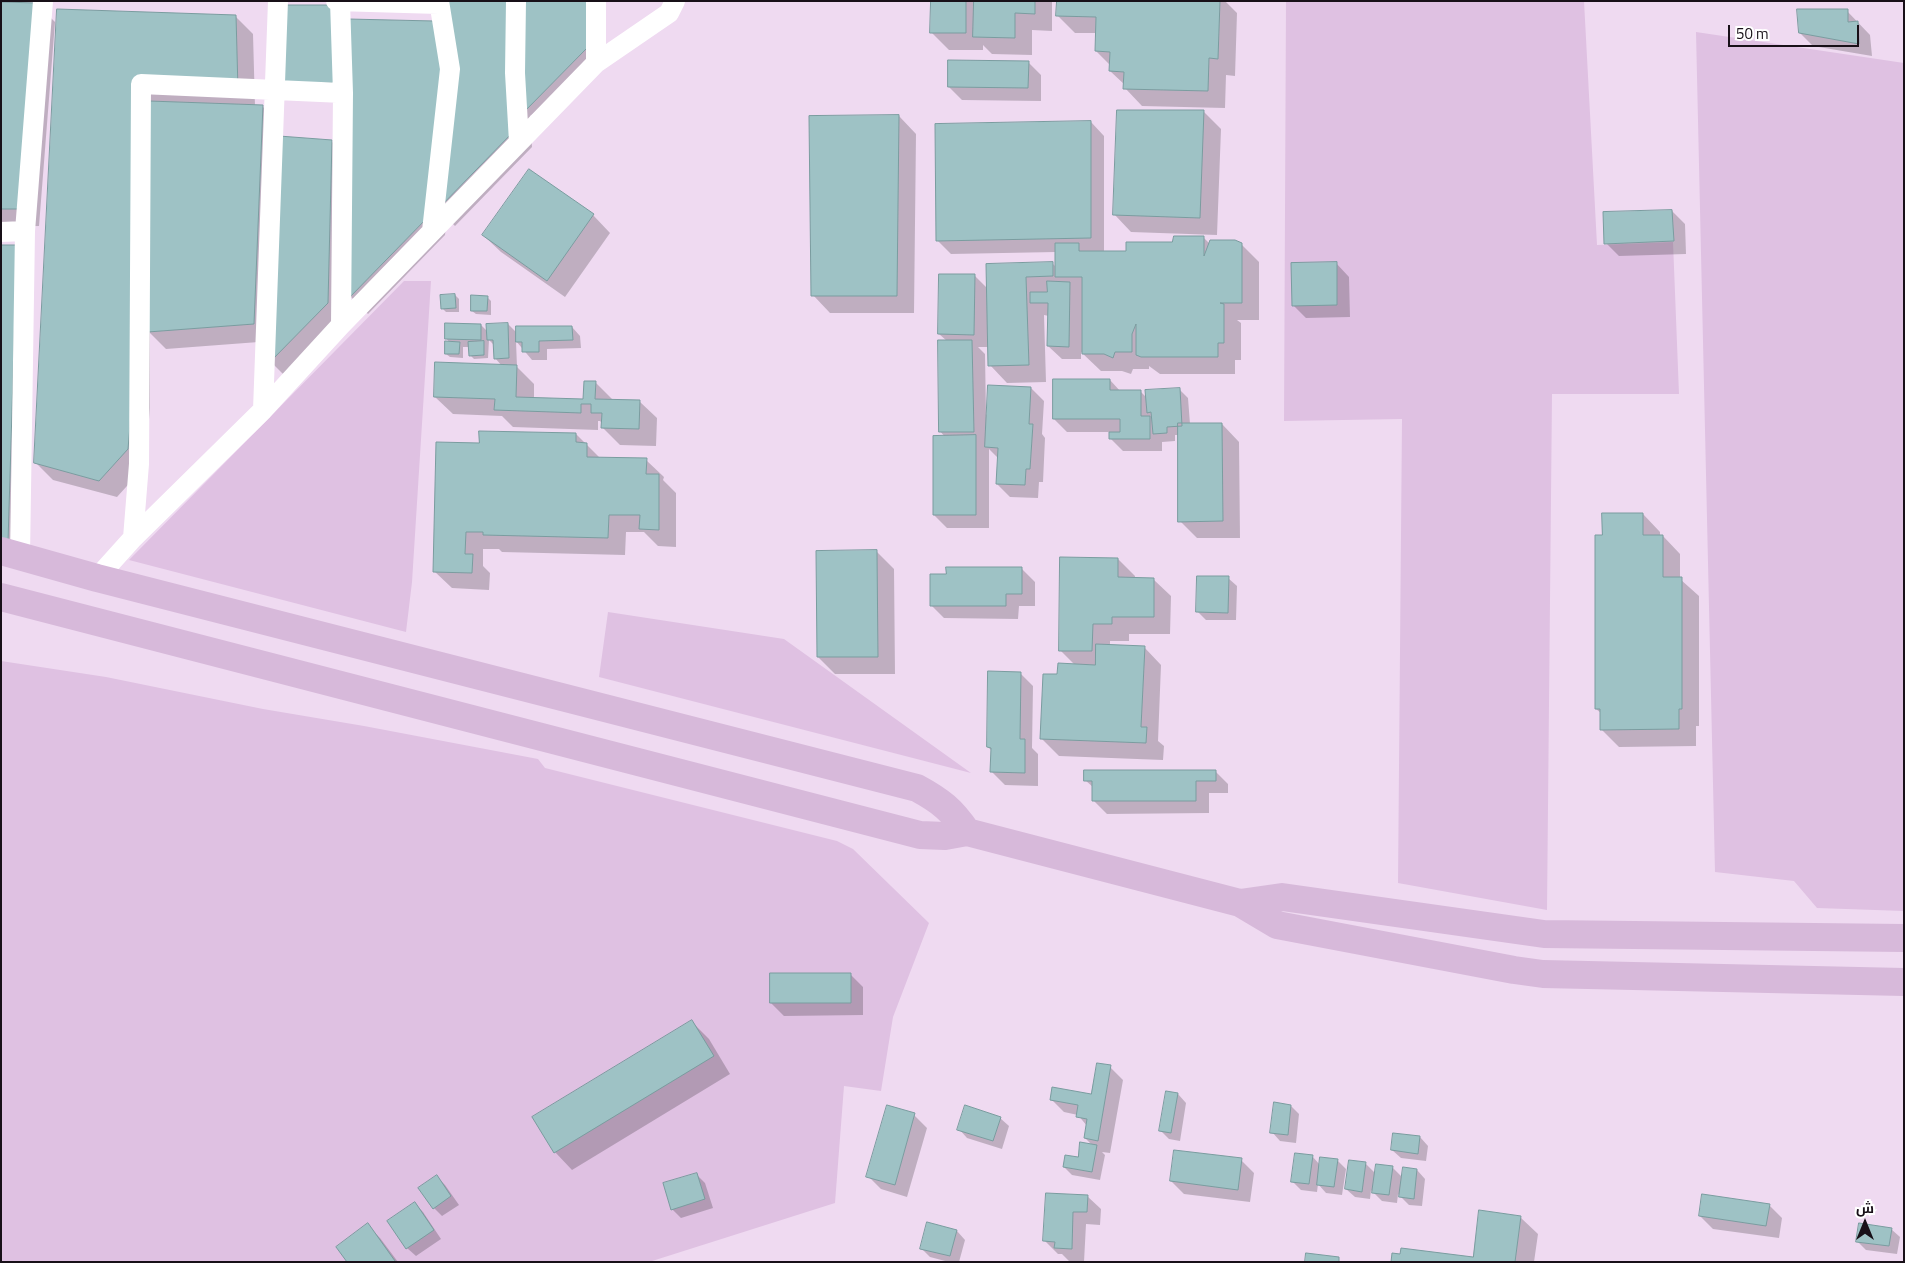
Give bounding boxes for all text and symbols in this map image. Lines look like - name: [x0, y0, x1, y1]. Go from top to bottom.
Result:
- scale bar: [1730, 15, 1861, 47]
- text: 50 m: [1736, 22, 1769, 45]
- text: ش: [1856, 1197, 1874, 1218]
- north arrow: [1840, 1198, 1890, 1248]

